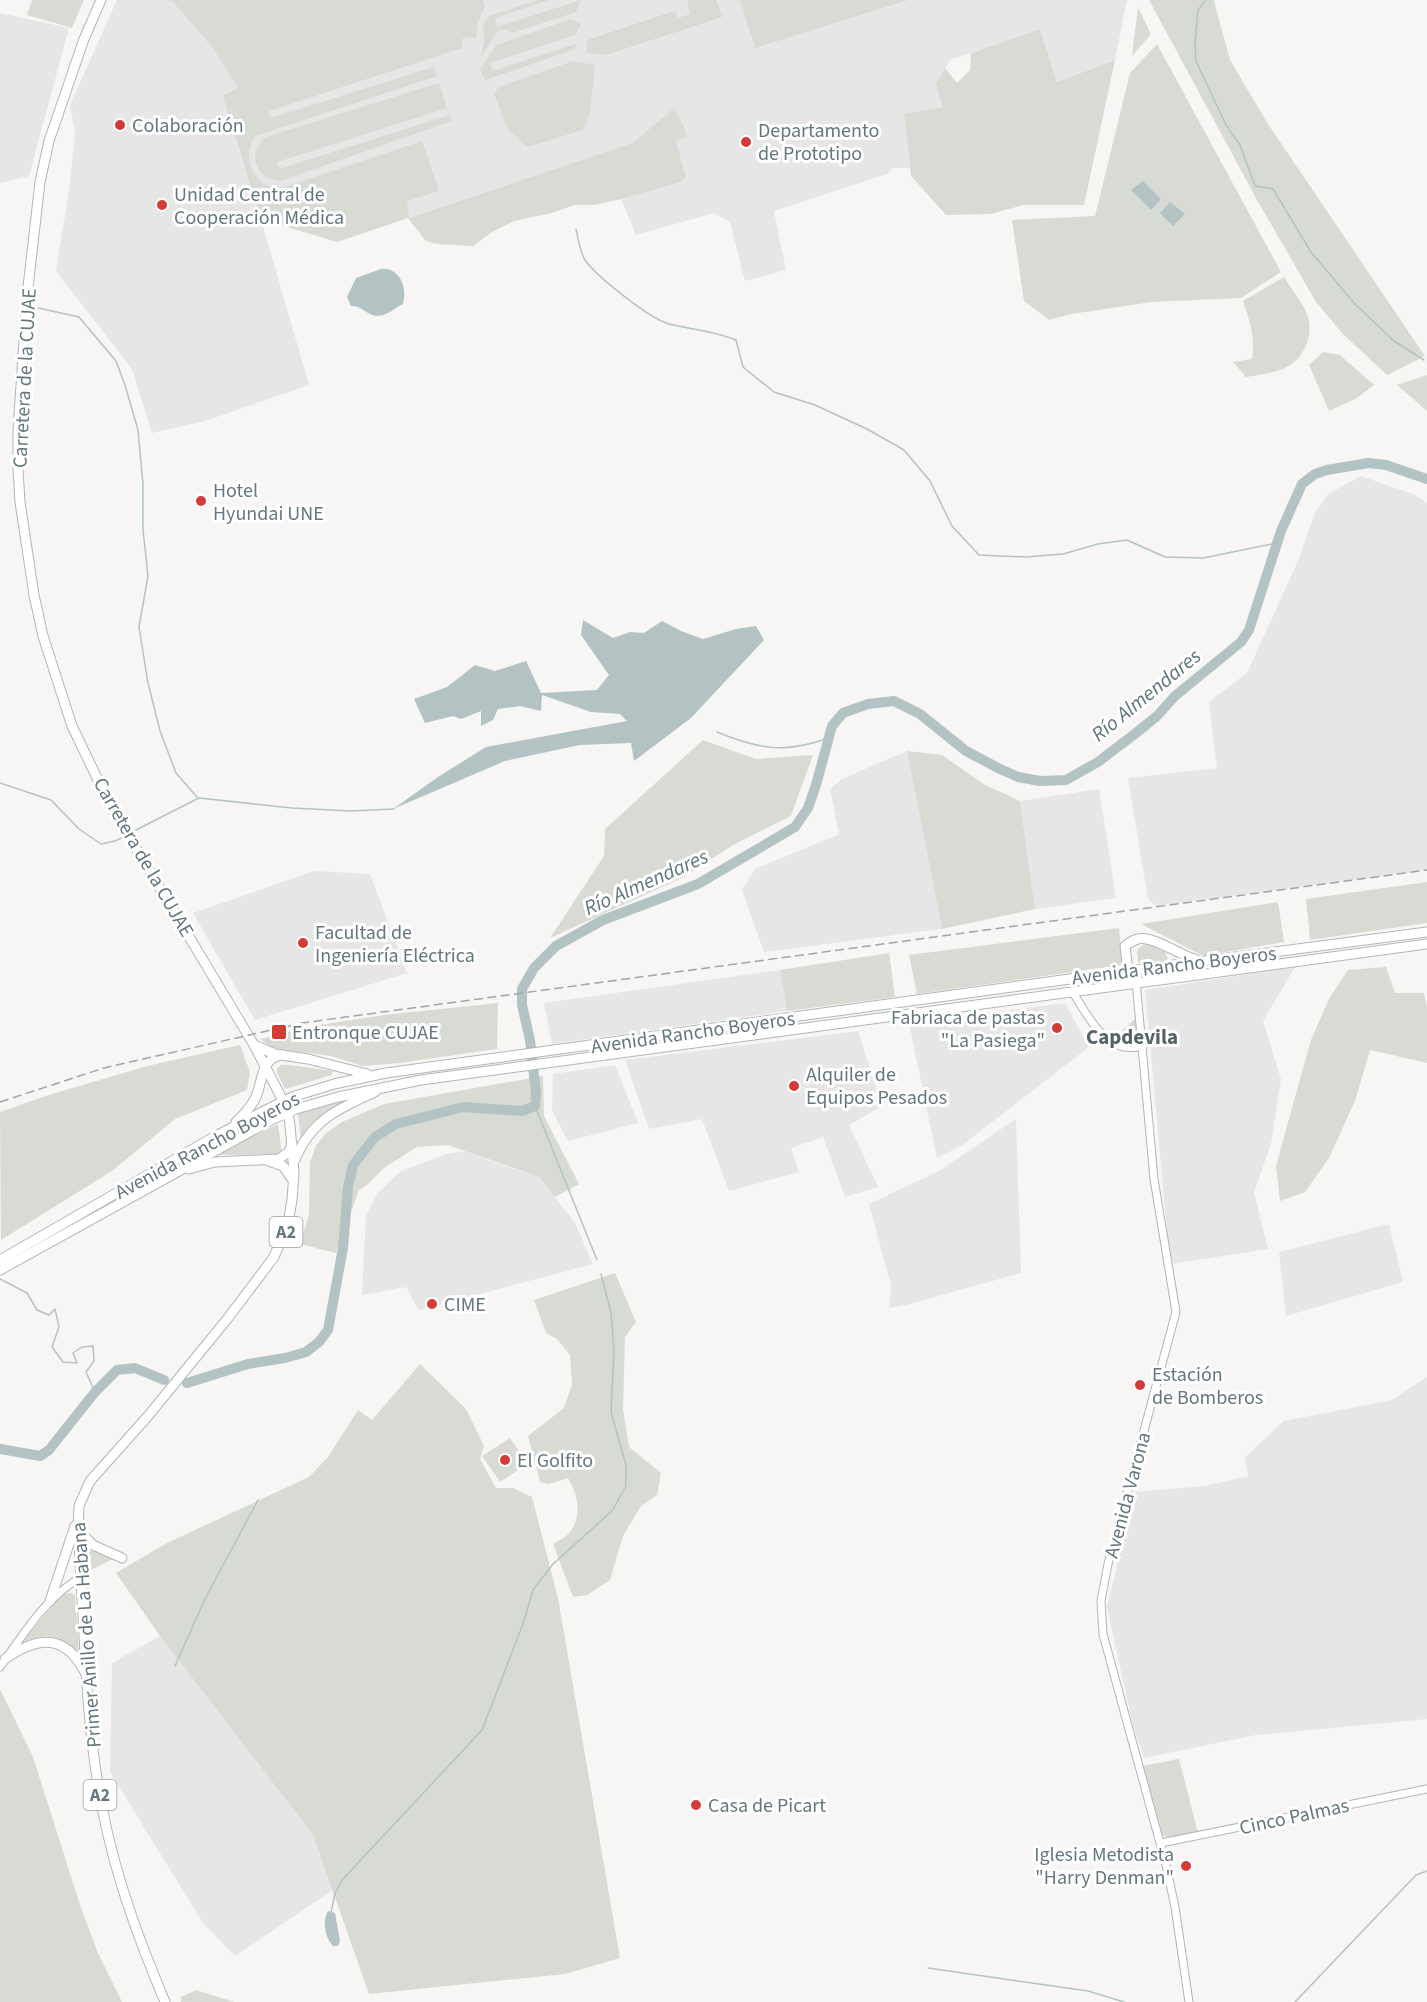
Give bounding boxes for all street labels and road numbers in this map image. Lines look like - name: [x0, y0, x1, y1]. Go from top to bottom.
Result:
- street label: Carretera de la CUJAE: [6, 287, 44, 469]
- street label: Carretera de la CUJAE: [86, 772, 200, 943]
- street label: Avenida Rancho Boyeros: [1070, 940, 1278, 992]
- street label: Avenida Rancho Boyeros: [589, 1005, 797, 1061]
- street label: Avenida Rancho Boyeros: [110, 1085, 305, 1207]
- road number: A2: [270, 1217, 302, 1247]
- street label: Avenida Varona: [1098, 1429, 1158, 1561]
- street label: Primer Anillo de La Habana: [65, 1521, 109, 1749]
- road number: A2: [84, 1780, 116, 1810]
- street label: Cinco Palmas: [1237, 1792, 1352, 1842]

